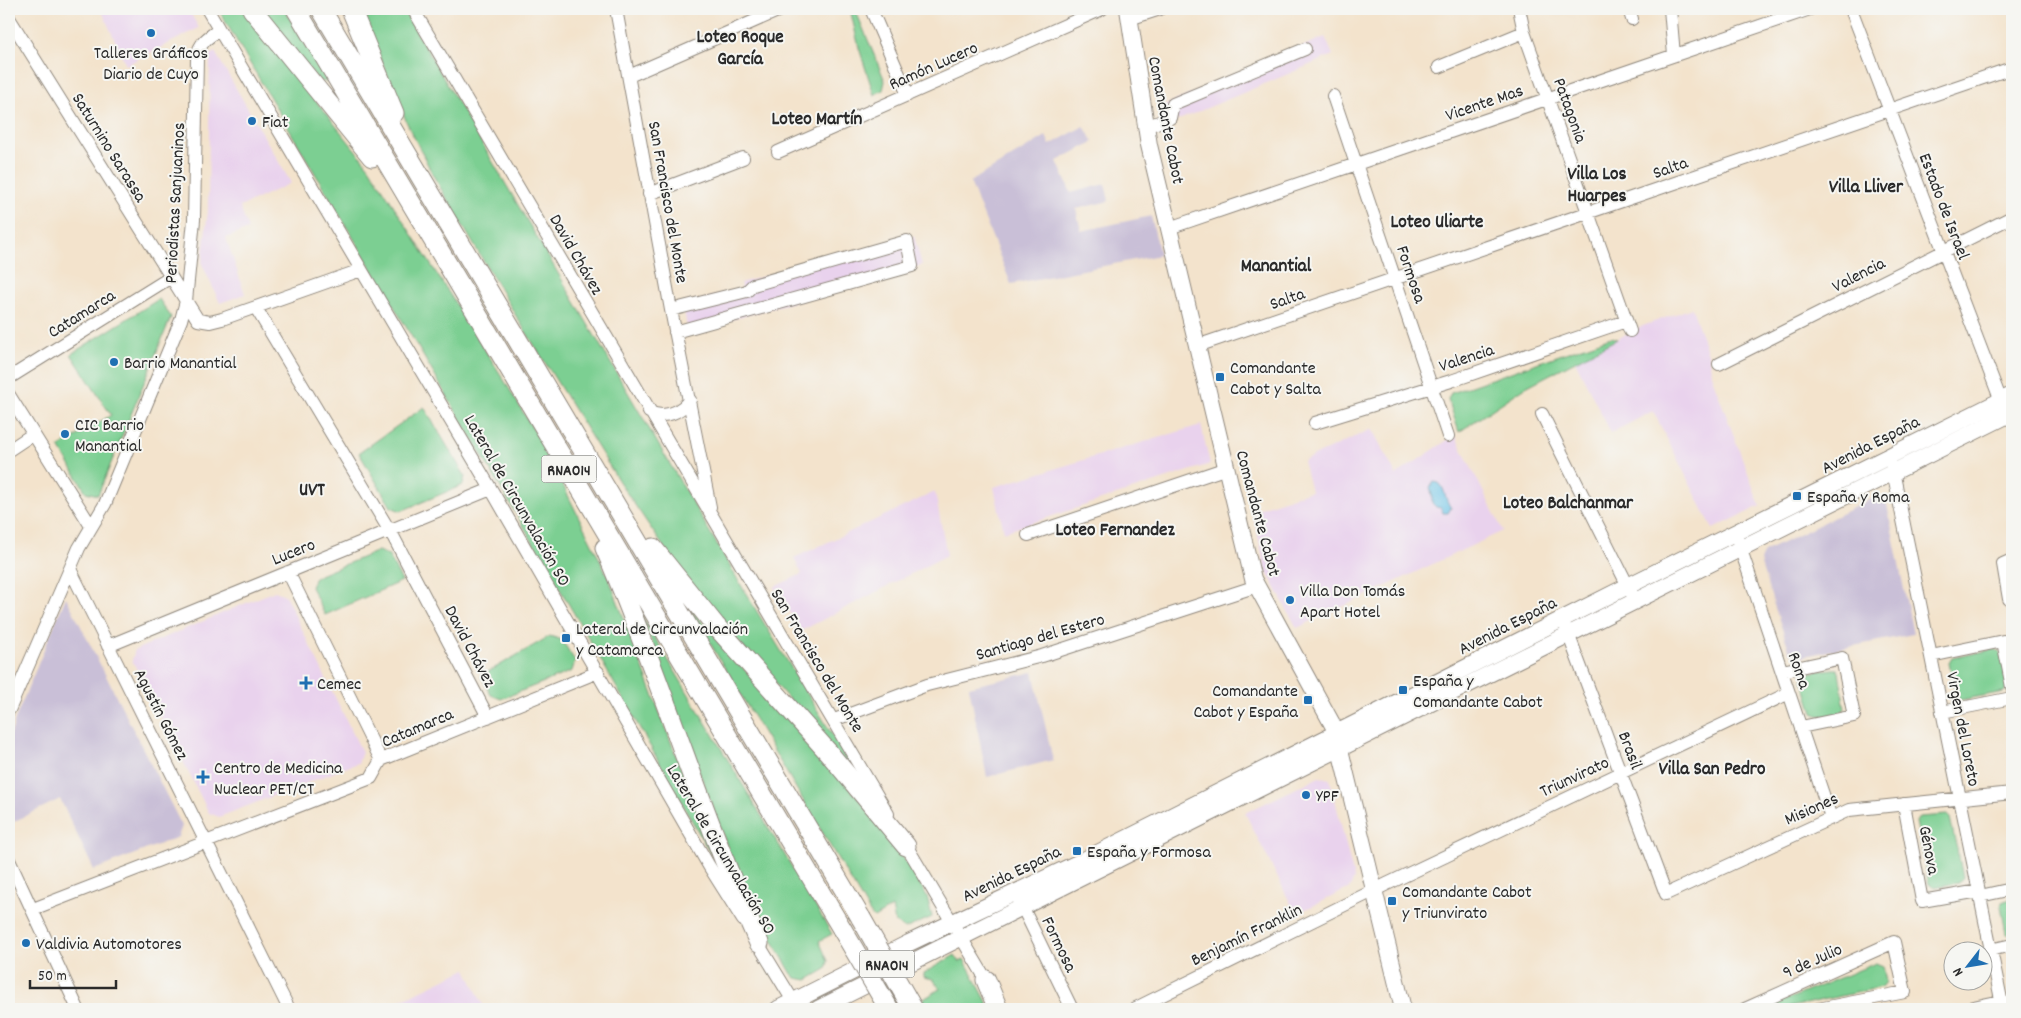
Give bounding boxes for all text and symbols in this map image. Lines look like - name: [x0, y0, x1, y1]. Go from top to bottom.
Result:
- district label: Loteo Roque García: [696, 25, 784, 74]
- marker: Talleres Gráficos Diario de Cuyo: [145, 27, 157, 39]
- street label: Ramón Lucero: [886, 37, 982, 98]
- place label: Talleres Gráficos Diario de Cuyo: [94, 42, 208, 88]
- street label: Comandante Cabot: [1140, 54, 1189, 187]
- street label: Patagonia: [1545, 75, 1592, 147]
- street label: Vicente Mas: [1443, 79, 1527, 129]
- street label: Saturnino Sarassa: [64, 89, 152, 208]
- district label: Loteo Martín: [772, 107, 863, 134]
- place label: Fiat: [262, 111, 289, 136]
- marker: Fiat: [246, 115, 258, 127]
- street label: San Francisco del Monte: [640, 120, 693, 285]
- street label: Periodistas Sanjuaninos: [160, 122, 193, 284]
- street label: Estado de Israel: [1911, 150, 1975, 264]
- street label: Salta: [1650, 152, 1692, 187]
- district label: Villa Los Huarpes: [1567, 162, 1627, 211]
- district label: Villa Lliver: [1829, 175, 1904, 202]
- street label: David Chávez: [542, 210, 608, 300]
- district label: Loteo Uliarte: [1391, 210, 1483, 237]
- street label: Formosa: [1388, 243, 1431, 307]
- street label: Valencia: [1828, 252, 1891, 300]
- district label: Manantial: [1241, 254, 1312, 281]
- street label: Salta: [1267, 283, 1309, 318]
- street label: Catamarca: [44, 284, 121, 346]
- street label: Valencia: [1436, 339, 1498, 380]
- place label: Barrio Manantial: [124, 352, 237, 377]
- marker: Barrio Manantial: [108, 356, 120, 368]
- place label: Comandante Cabot y Salta: [1230, 357, 1322, 403]
- marker: Comandante Cabot y Salta: [1214, 371, 1226, 383]
- street label: Lateral de Circunvalación SO: [456, 411, 575, 592]
- street label: Avenida España: [1818, 411, 1925, 482]
- place label: CIC Barrio Manantial: [75, 414, 144, 460]
- marker: CIC Barrio Manantial: [59, 428, 71, 440]
- street label: Comandante Cabot: [1228, 448, 1286, 580]
- road number: RNA014: [542, 456, 596, 482]
- district label: UVT: [299, 478, 325, 505]
- place label: España y Roma: [1807, 486, 1910, 511]
- marker: España y Roma: [1791, 490, 1803, 502]
- district label: Loteo Balchanmar: [1503, 491, 1634, 518]
- district label: Loteo Fernandez: [1055, 518, 1175, 545]
- street label: Lucero: [268, 533, 319, 573]
- place label: Villa Don Tomás Apart Hotel: [1300, 580, 1405, 626]
- street label: San Francisco del Monte: [763, 585, 869, 738]
- street label: Avenida España: [1455, 592, 1562, 663]
- marker: Villa Don Tomás Apart Hotel: [1284, 594, 1296, 606]
- street label: David Chávez: [437, 602, 501, 693]
- street label: Santiago del Estero: [973, 608, 1108, 669]
- place label: Lateral de Circunvalación y Catamarca: [576, 618, 748, 664]
- marker: Lateral de Circunvalación y Catamarca: [560, 632, 572, 644]
- street label: Roma: [1780, 649, 1816, 693]
- street label: Agustín Gómez: [126, 665, 194, 765]
- place label: España y Comandante Cabot: [1413, 670, 1543, 716]
- street label: Virgen del Loreto: [1938, 670, 1985, 789]
- place label: Cemec: [317, 673, 361, 698]
- marker: Cemec: [299, 676, 313, 690]
- place label: Comandante Cabot y España: [1193, 680, 1299, 726]
- marker: España y Comandante Cabot: [1397, 684, 1409, 696]
- marker: Comandante Cabot y España: [1302, 694, 1314, 706]
- street label: Catamarca: [378, 703, 458, 756]
- street label: Brasil: [1610, 728, 1648, 774]
- street label: Triunvirato: [1536, 751, 1614, 805]
- place label: Centro de Medicina Nuclear PET/CT: [214, 757, 343, 803]
- district label: Villa San Pedro: [1659, 757, 1766, 784]
- street label: Lateral de Circunvalación SO: [659, 760, 781, 940]
- marker: Centro de Medicina Nuclear PET/CT: [196, 770, 210, 784]
- place label: YPF: [1316, 785, 1339, 810]
- street label: Misiones: [1781, 787, 1843, 833]
- marker: YPF: [1300, 789, 1312, 801]
- street label: Génova: [1911, 824, 1945, 878]
- street label: Avenida España: [958, 840, 1066, 910]
- place label: España y Formosa: [1087, 841, 1211, 866]
- marker: España y Formosa: [1071, 845, 1083, 857]
- place label: Comandante Cabot y Triunvirato: [1402, 881, 1532, 927]
- marker: Comandante Cabot y Triunvirato: [1386, 895, 1398, 907]
- street label: Benjamín Franklin: [1187, 899, 1307, 974]
- street label: Formosa: [1034, 913, 1082, 978]
- place label: Valdivia Automotores: [36, 933, 182, 958]
- marker: Valdivia Automotores: [20, 937, 32, 949]
- street label: 9 de Julio: [1779, 938, 1847, 986]
- north arrow: [1944, 940, 1994, 990]
- road number: RNA014: [860, 951, 914, 978]
- scale bar: [30, 958, 116, 990]
- text: N: [1948, 963, 1969, 980]
- text: 50 m: [38, 966, 67, 988]

